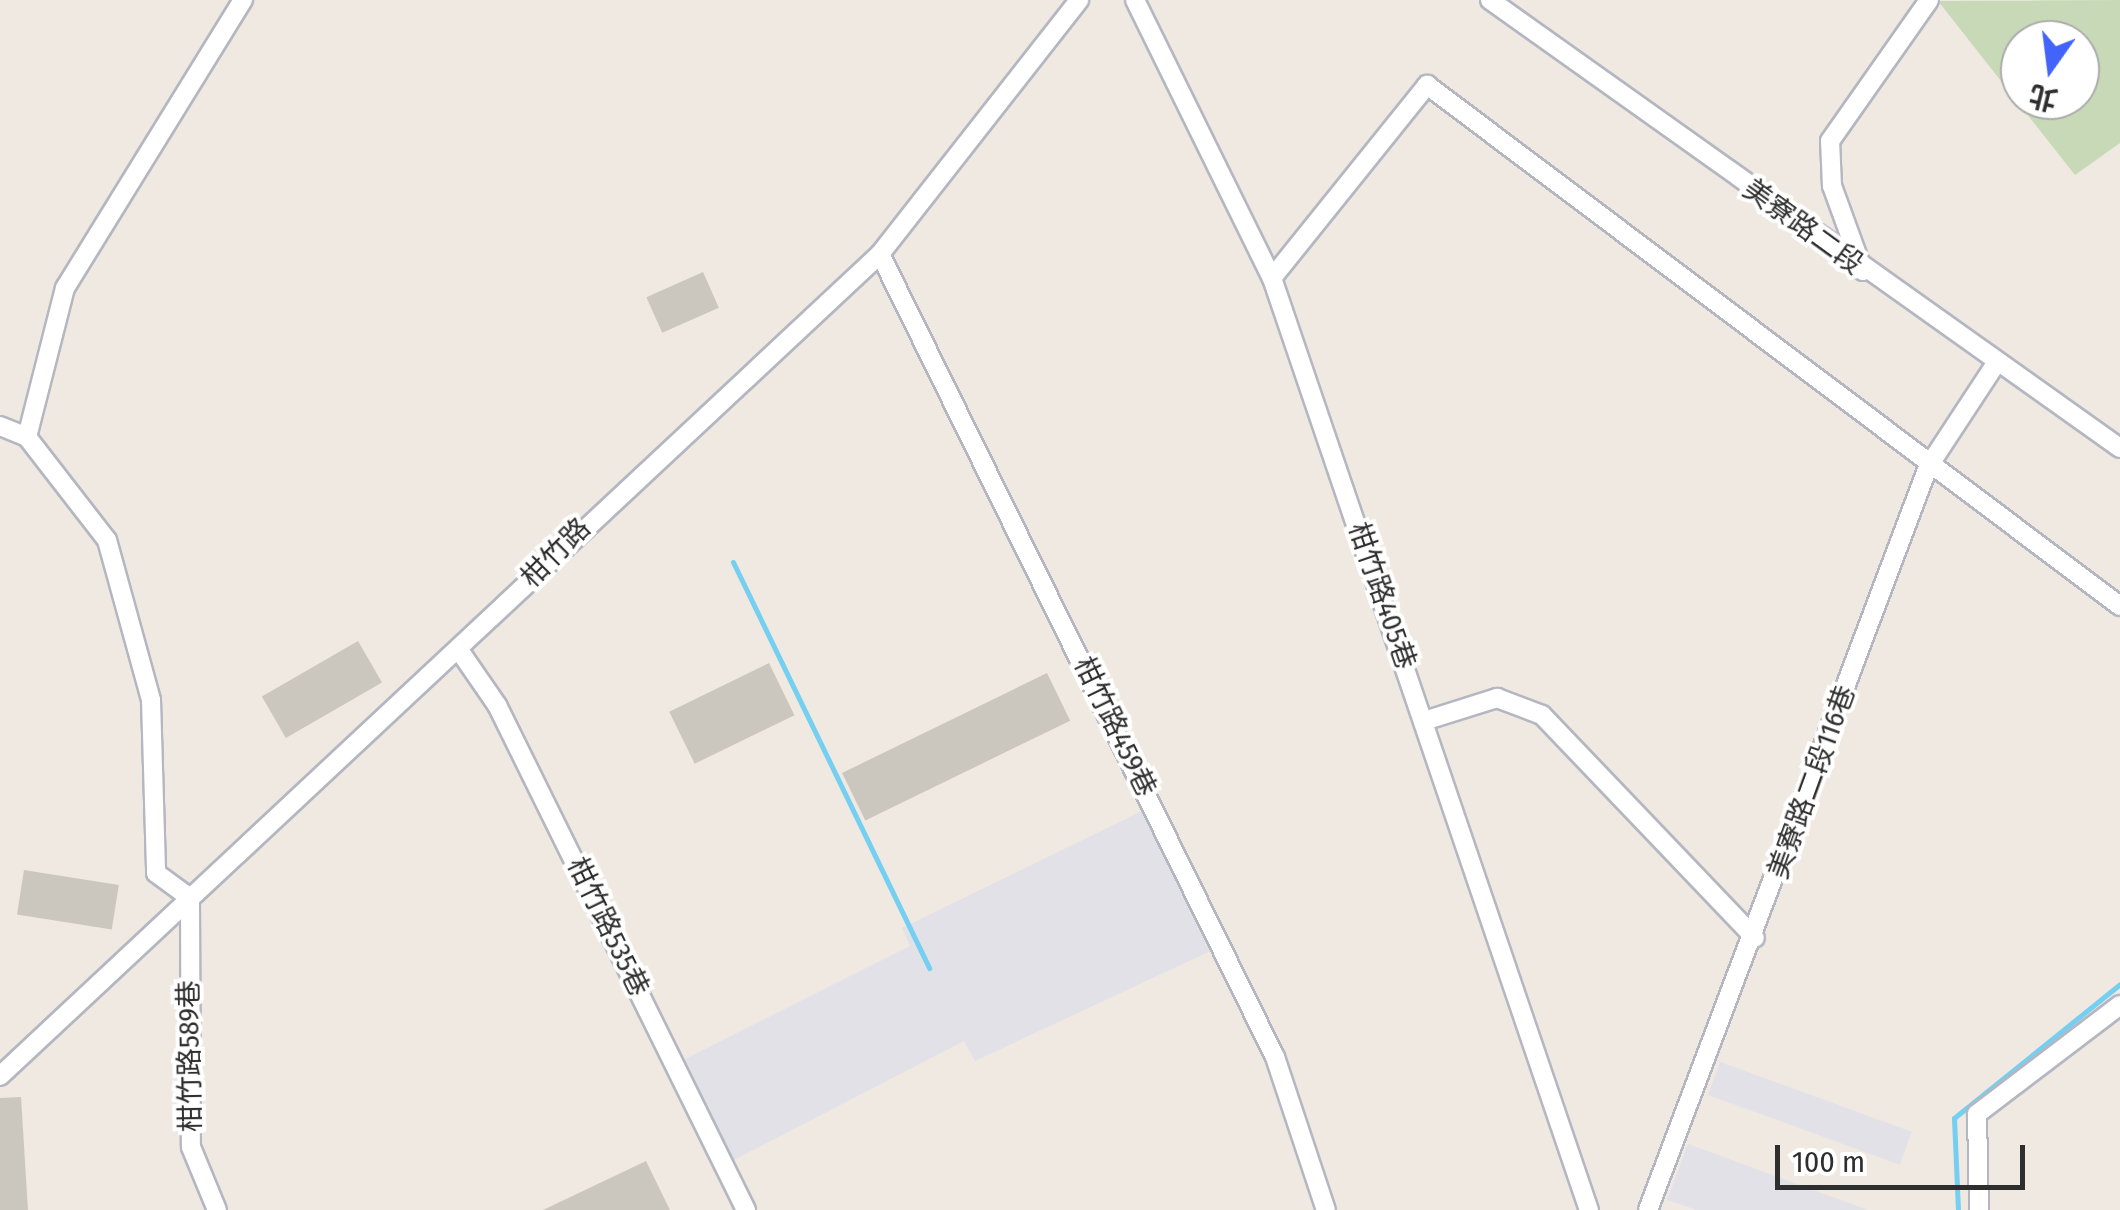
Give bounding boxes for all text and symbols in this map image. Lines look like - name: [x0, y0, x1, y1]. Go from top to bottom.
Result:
- north arrow: [2000, 20, 2100, 120]
- text: 北: [2026, 78, 2061, 117]
- street label: 美寮路二段: [1736, 172, 1870, 282]
- street label: 柑竹路: [514, 511, 598, 595]
- street label: 柑竹路405巷: [1341, 518, 1423, 674]
- street label: 柑竹路459巷: [1067, 652, 1163, 802]
- street label: 美寮路二段116巷: [1761, 681, 1863, 883]
- street label: 柑竹路535巷: [560, 852, 656, 1002]
- street label: 柑竹路589巷: [172, 980, 208, 1132]
- scale bar: [1780, 1125, 2030, 1187]
- text: 100 m: [1792, 1144, 1865, 1180]

